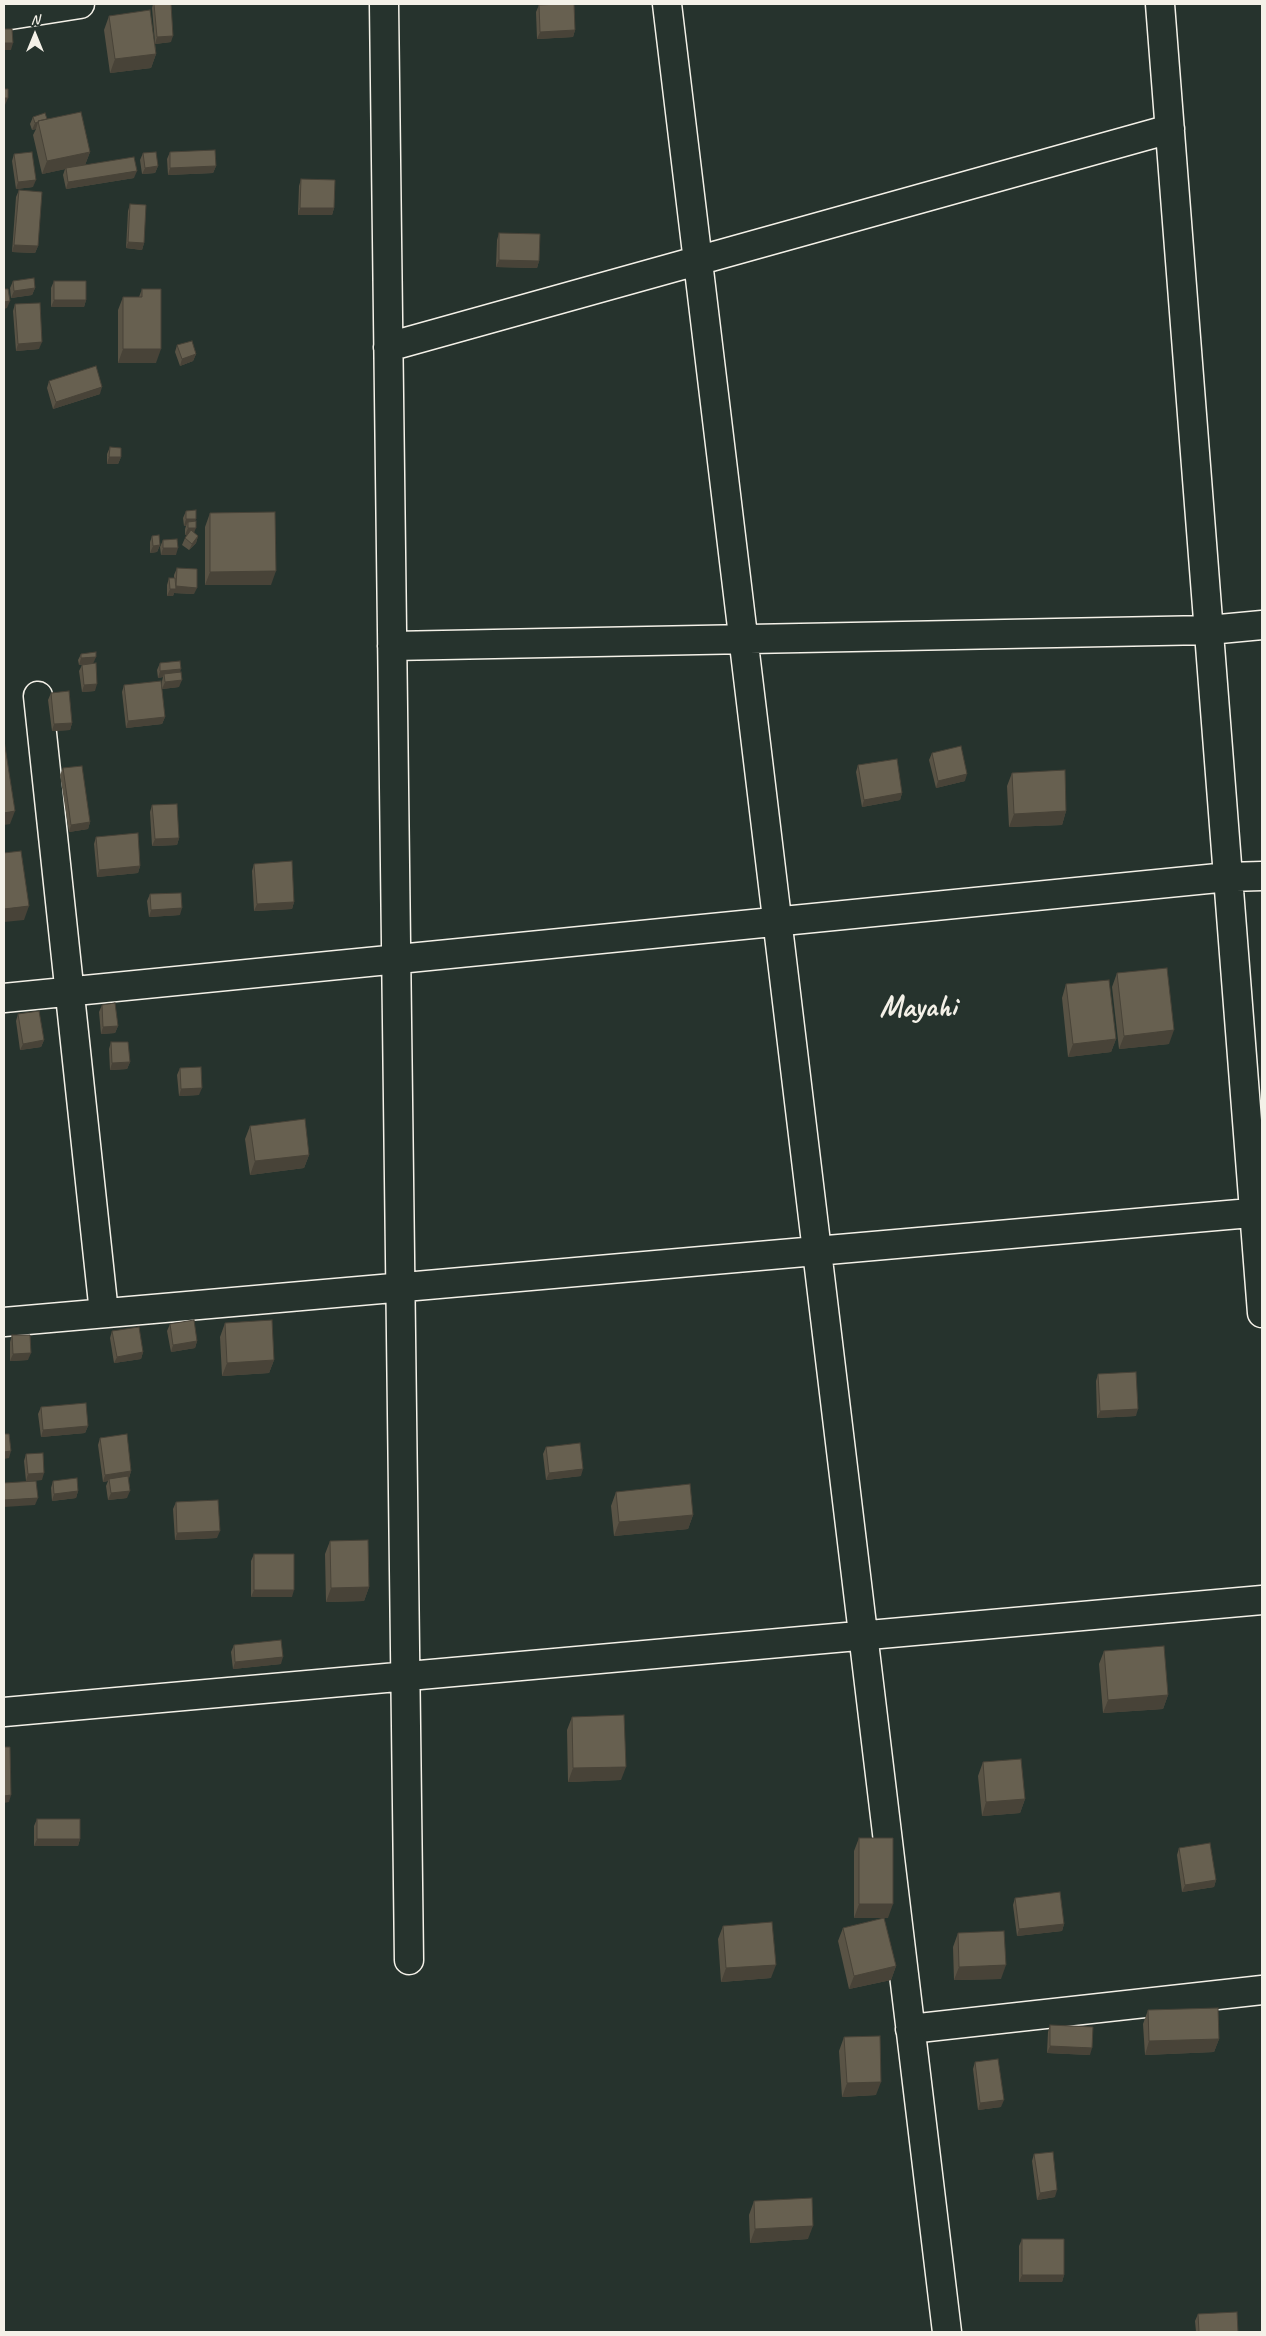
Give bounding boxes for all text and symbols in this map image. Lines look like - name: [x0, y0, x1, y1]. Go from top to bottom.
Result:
- north arrow: [10, 10, 60, 60]
- text: N: [31, 11, 39, 28]
- district label: Mayahi: [880, 990, 956, 1026]

